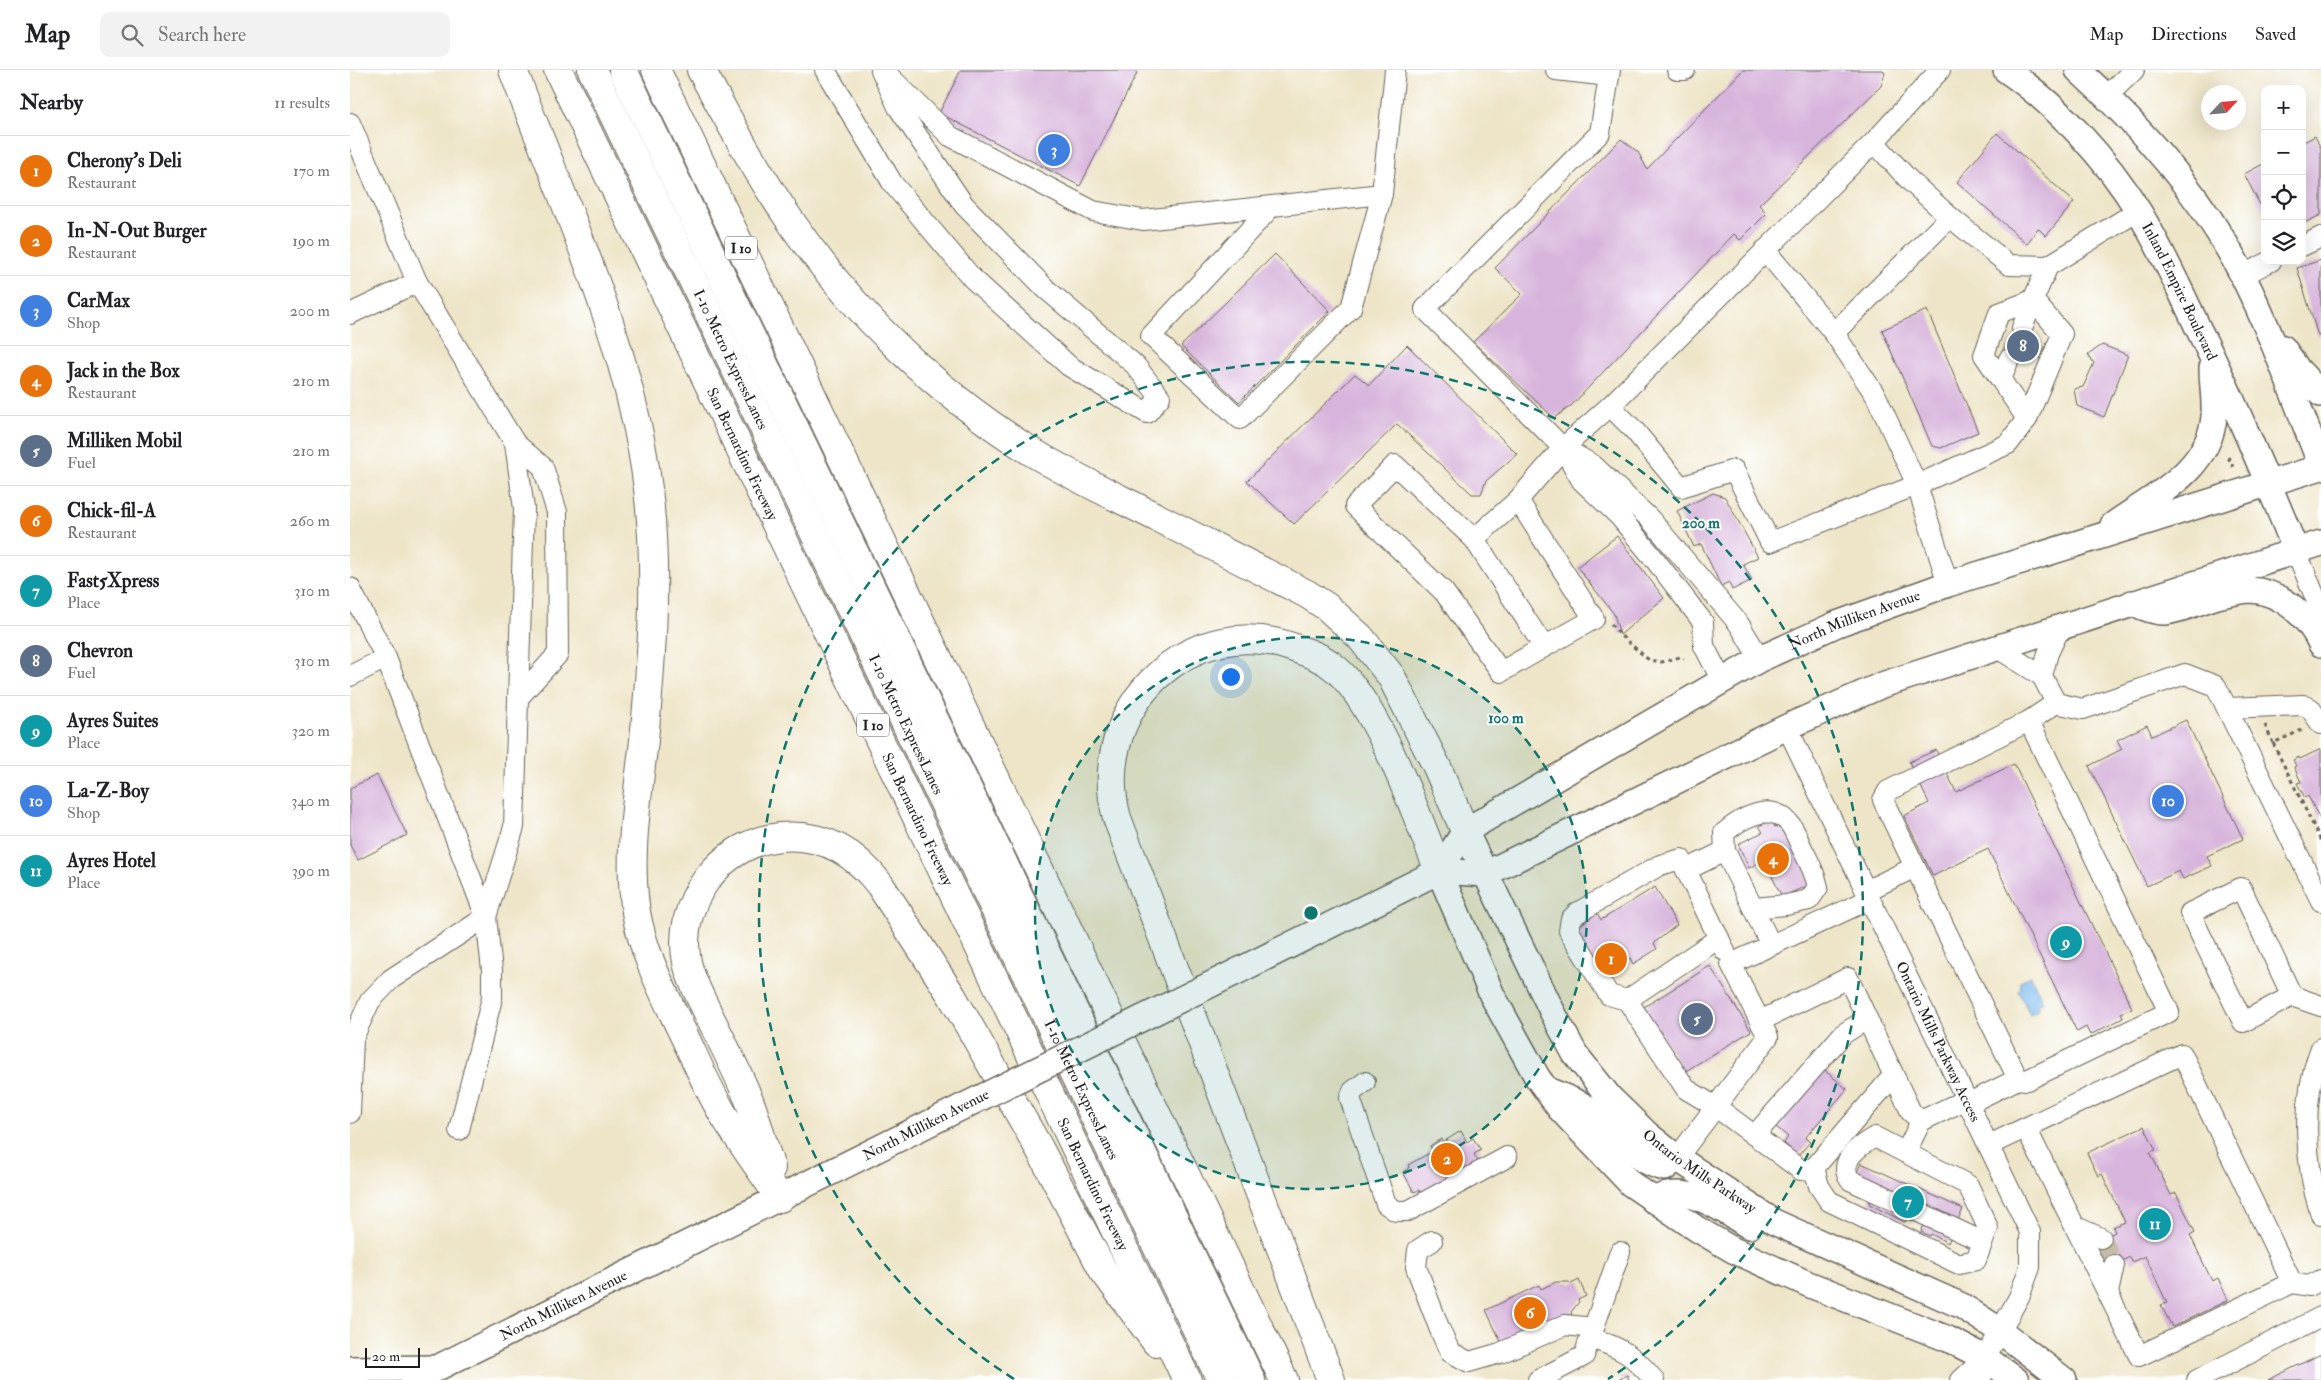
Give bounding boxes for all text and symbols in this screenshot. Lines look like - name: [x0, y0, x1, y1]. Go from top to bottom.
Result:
- search box: [100, 12, 450, 57]
- text: Map: [25, 19, 70, 50]
- icon: search: [118, 21, 146, 49]
- text: Search here: [158, 23, 246, 47]
- text: Map: [2090, 23, 2123, 46]
- text: Directions: [2151, 23, 2227, 46]
- text: Saved: [2255, 23, 2296, 46]
- north arrow: [2201, 85, 2246, 130]
- map controls: [2261, 85, 2306, 265]
- button: +: [2261, 85, 2306, 130]
- text: Nearby: [20, 89, 83, 116]
- text: 11 results: [274, 93, 330, 113]
- button: −: [2261, 130, 2306, 175]
- pin: 3: [1038, 131, 1070, 169]
- text: Cherony's Deli: [67, 149, 182, 173]
- text: 1: [33, 161, 39, 181]
- text: 170 m: [293, 161, 330, 181]
- text: Restaurant: [67, 173, 136, 193]
- button: locate: [2261, 175, 2306, 220]
- text: In-N-Out Burger: [67, 219, 207, 243]
- street label: Inland Empire Boulevard: [2138, 219, 2222, 364]
- button: layers: [2261, 220, 2306, 265]
- text: 2: [32, 231, 40, 251]
- text: 190 m: [292, 231, 330, 251]
- road number: I 10: [725, 237, 757, 260]
- text: Restaurant: [67, 243, 136, 263]
- street label: I-10 Metro ExpressLanes: [689, 286, 773, 433]
- text: CarMax: [67, 289, 130, 313]
- text: 3: [33, 301, 39, 321]
- text: 200 m: [290, 301, 330, 321]
- text: Shop: [67, 313, 100, 333]
- pin: 8: [2007, 327, 2039, 365]
- text: Jack in the Box: [67, 359, 180, 383]
- text: 4: [32, 371, 40, 391]
- text: 210 m: [292, 371, 330, 391]
- text: Restaurant: [67, 383, 136, 403]
- street label: San Bernardino Freeway: [702, 385, 783, 524]
- text: Milliken Mobil: [67, 429, 182, 453]
- text: 5: [32, 441, 40, 461]
- text: 210 m: [292, 441, 330, 461]
- text: Fuel: [67, 453, 96, 473]
- text: Chick-fil-A: [67, 499, 156, 523]
- text: 6: [32, 511, 40, 531]
- text: 260 m: [290, 511, 330, 531]
- text: 200 m: [1682, 514, 1720, 533]
- text: Restaurant: [67, 523, 136, 543]
- text: Fast5Xpress: [67, 569, 159, 593]
- text: 7: [32, 581, 40, 601]
- text: 310 m: [294, 581, 330, 601]
- street label: North Milliken Avenue: [1786, 585, 1923, 654]
- text: Place: [67, 593, 100, 613]
- text: Chevron: [67, 639, 133, 663]
- text: 8: [32, 651, 40, 671]
- text: 310 m: [294, 651, 330, 671]
- street label: I-10 Metro ExpressLanes: [865, 651, 948, 798]
- text: Fuel: [67, 663, 96, 683]
- your location: [1218, 664, 1244, 690]
- text: Ayres Suites: [67, 709, 158, 733]
- text: 100 m: [1488, 709, 1524, 728]
- road number: I 10: [857, 714, 889, 736]
- text: 9: [32, 721, 40, 741]
- text: 320 m: [292, 721, 330, 741]
- text: Place: [67, 733, 100, 753]
- street label: San Bernardino Freeway: [878, 750, 958, 889]
- text: La-Z-Boy: [67, 779, 149, 803]
- pin: 10: [2152, 782, 2184, 820]
- text: 10: [29, 791, 43, 811]
- text: 340 m: [291, 791, 330, 811]
- text: Shop: [67, 803, 100, 823]
- pin: 4: [1757, 840, 1789, 878]
- text: Ayres Hotel: [67, 849, 156, 873]
- text: 11: [30, 861, 42, 881]
- text: 390 m: [292, 861, 330, 881]
- text: Place: [67, 873, 100, 893]
- centre of rings: [1302, 904, 1320, 922]
- pin: 9: [2050, 923, 2082, 961]
- pin: 1: [1595, 940, 1627, 978]
- street label: Ontario Mills Parkway Access: [1892, 958, 1985, 1125]
- pin: 5: [1681, 1000, 1713, 1038]
- street label: I-10 Metro ExpressLanes: [1040, 1016, 1123, 1163]
- street label: North Milliken Avenue: [860, 1085, 992, 1165]
- street label: San Bernardino Freeway: [1053, 1115, 1133, 1254]
- street label: Ontario Mills Parkway: [1639, 1125, 1760, 1218]
- pin: 2: [1431, 1140, 1463, 1178]
- pin: 7: [1892, 1183, 1924, 1221]
- pin: 11: [2139, 1205, 2171, 1243]
- street label: North Milliken Avenue: [497, 1266, 630, 1345]
- pin: 6: [1514, 1294, 1546, 1332]
- scale bar: [365, 1345, 420, 1368]
- text: 20 m: [372, 1348, 400, 1365]

